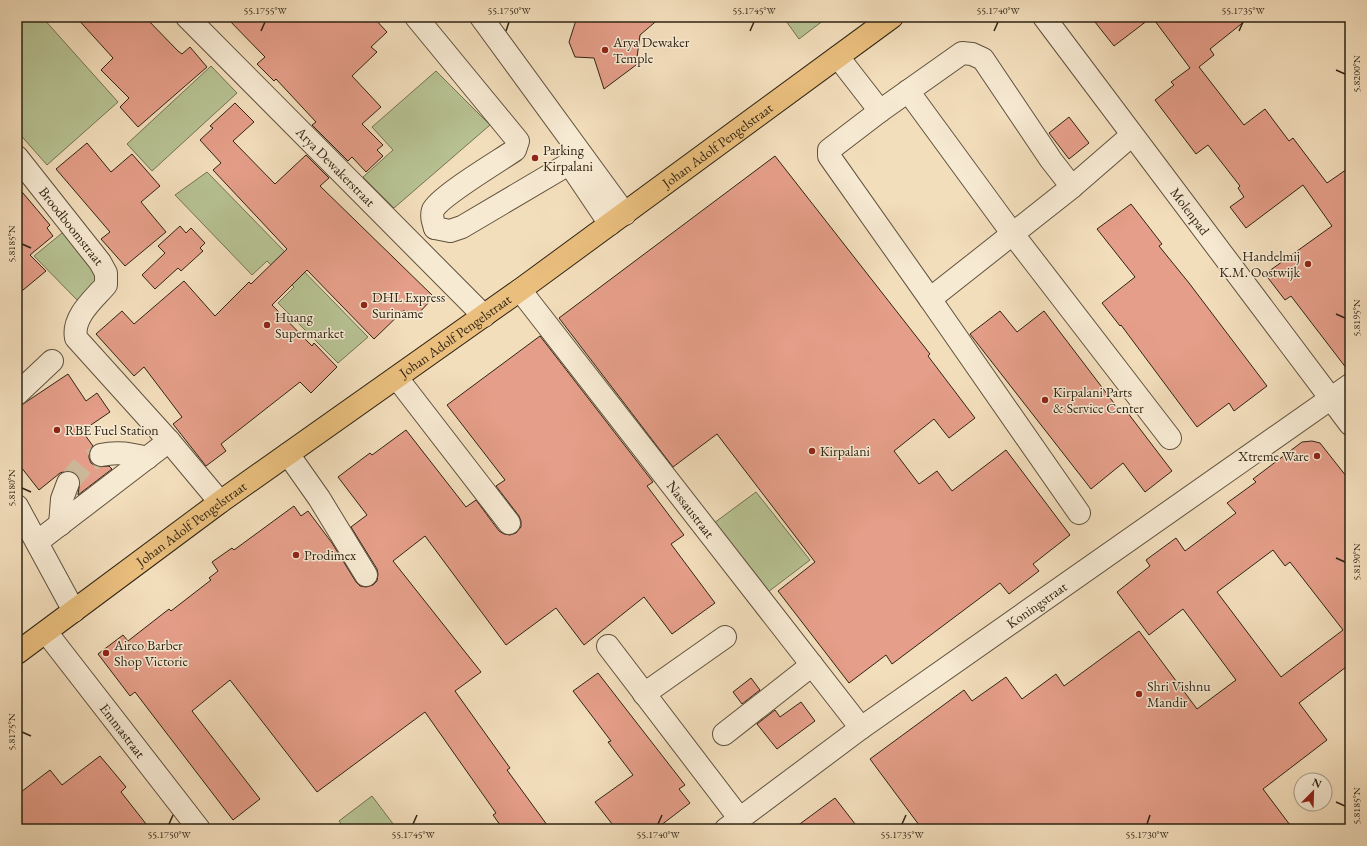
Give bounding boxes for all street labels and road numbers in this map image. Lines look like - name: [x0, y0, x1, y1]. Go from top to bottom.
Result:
- street label: Johan Adolf Pengelstraat: [658, 98, 777, 192]
- street label: Arya Dewakerstraat: [291, 122, 380, 211]
- street label: Broodboomstraat: [35, 183, 108, 269]
- street label: Molenpad: [1166, 184, 1214, 239]
- street label: Johan Adolf Pengelstraat: [395, 290, 515, 382]
- street label: Johan Adolf Pengelstraat: [132, 477, 250, 571]
- street label: Nassaustraat: [663, 477, 719, 542]
- street label: Koningstraat: [1003, 577, 1071, 632]
- street label: Emmastraat: [96, 700, 150, 762]

